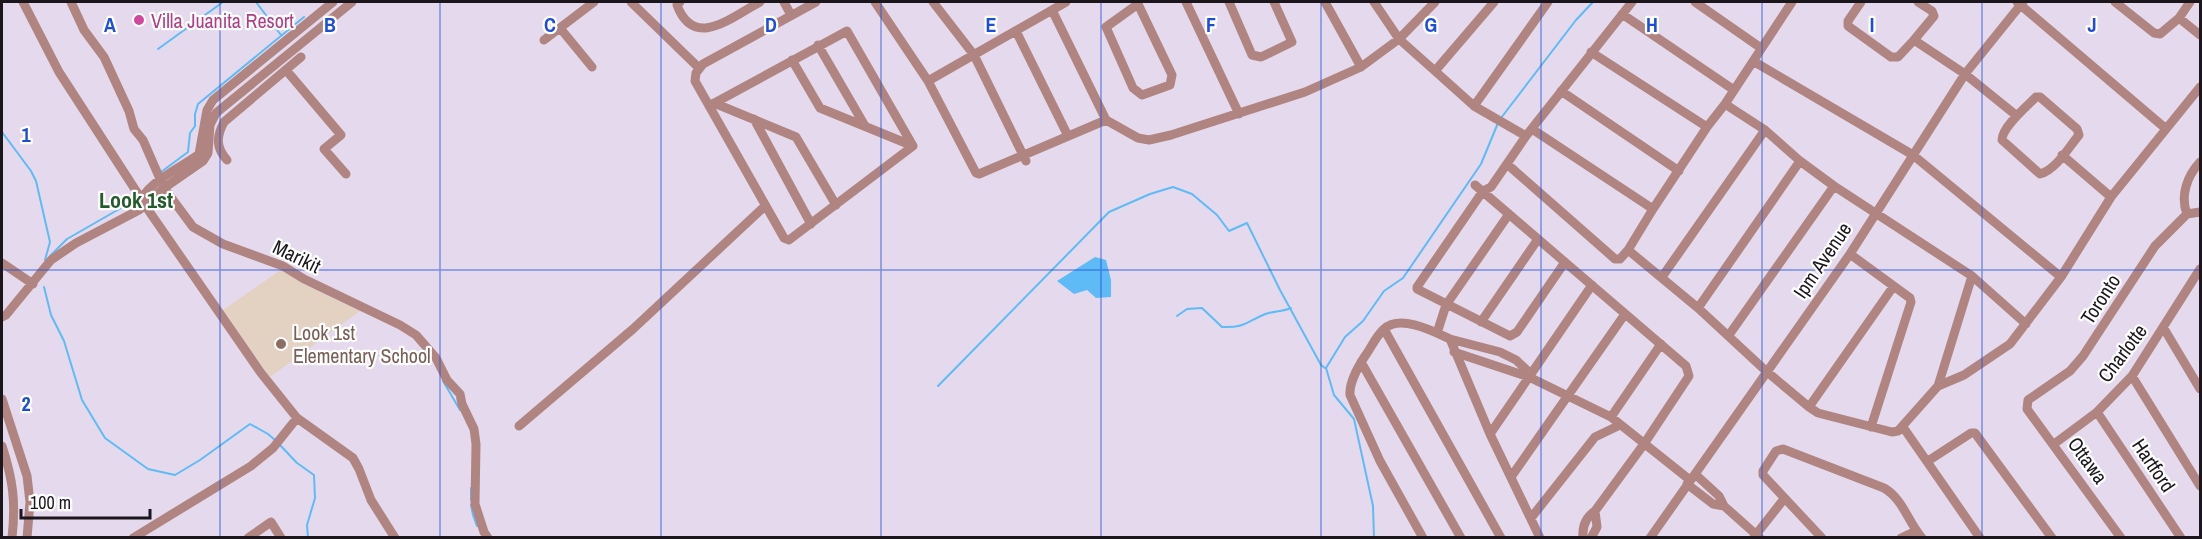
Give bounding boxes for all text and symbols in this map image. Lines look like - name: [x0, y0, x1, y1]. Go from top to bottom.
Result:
- place label: Villa Juanita Resort: [151, 7, 294, 34]
- text: A: [104, 11, 116, 38]
- text: B: [324, 11, 336, 38]
- text: C: [544, 11, 556, 38]
- text: D: [765, 11, 777, 38]
- text: E: [986, 11, 997, 38]
- text: F: [1206, 11, 1216, 38]
- text: G: [1425, 11, 1437, 38]
- text: H: [1646, 11, 1658, 38]
- text: I: [1870, 11, 1874, 38]
- text: J: [2087, 11, 2097, 38]
- marker: Villa Juanita Resort: [132, 13, 146, 27]
- text: 1: [21, 121, 31, 148]
- district label: Look 1st: [99, 185, 173, 215]
- street label: Ipm Avenue: [1787, 217, 1857, 303]
- street label: Marikit: [269, 233, 326, 279]
- street label: Toronto: [2074, 269, 2126, 329]
- street label: Charlotte: [2091, 318, 2153, 388]
- place label: Look 1st Elementary School: [293, 319, 431, 369]
- marker: Look 1st Elementary School: [274, 337, 288, 351]
- text: 2: [21, 390, 31, 417]
- street label: Ottawa: [2062, 431, 2114, 489]
- street label: Hartford: [2126, 433, 2182, 497]
- scale bar: [21, 482, 150, 520]
- text: 100 m: [30, 490, 71, 515]

